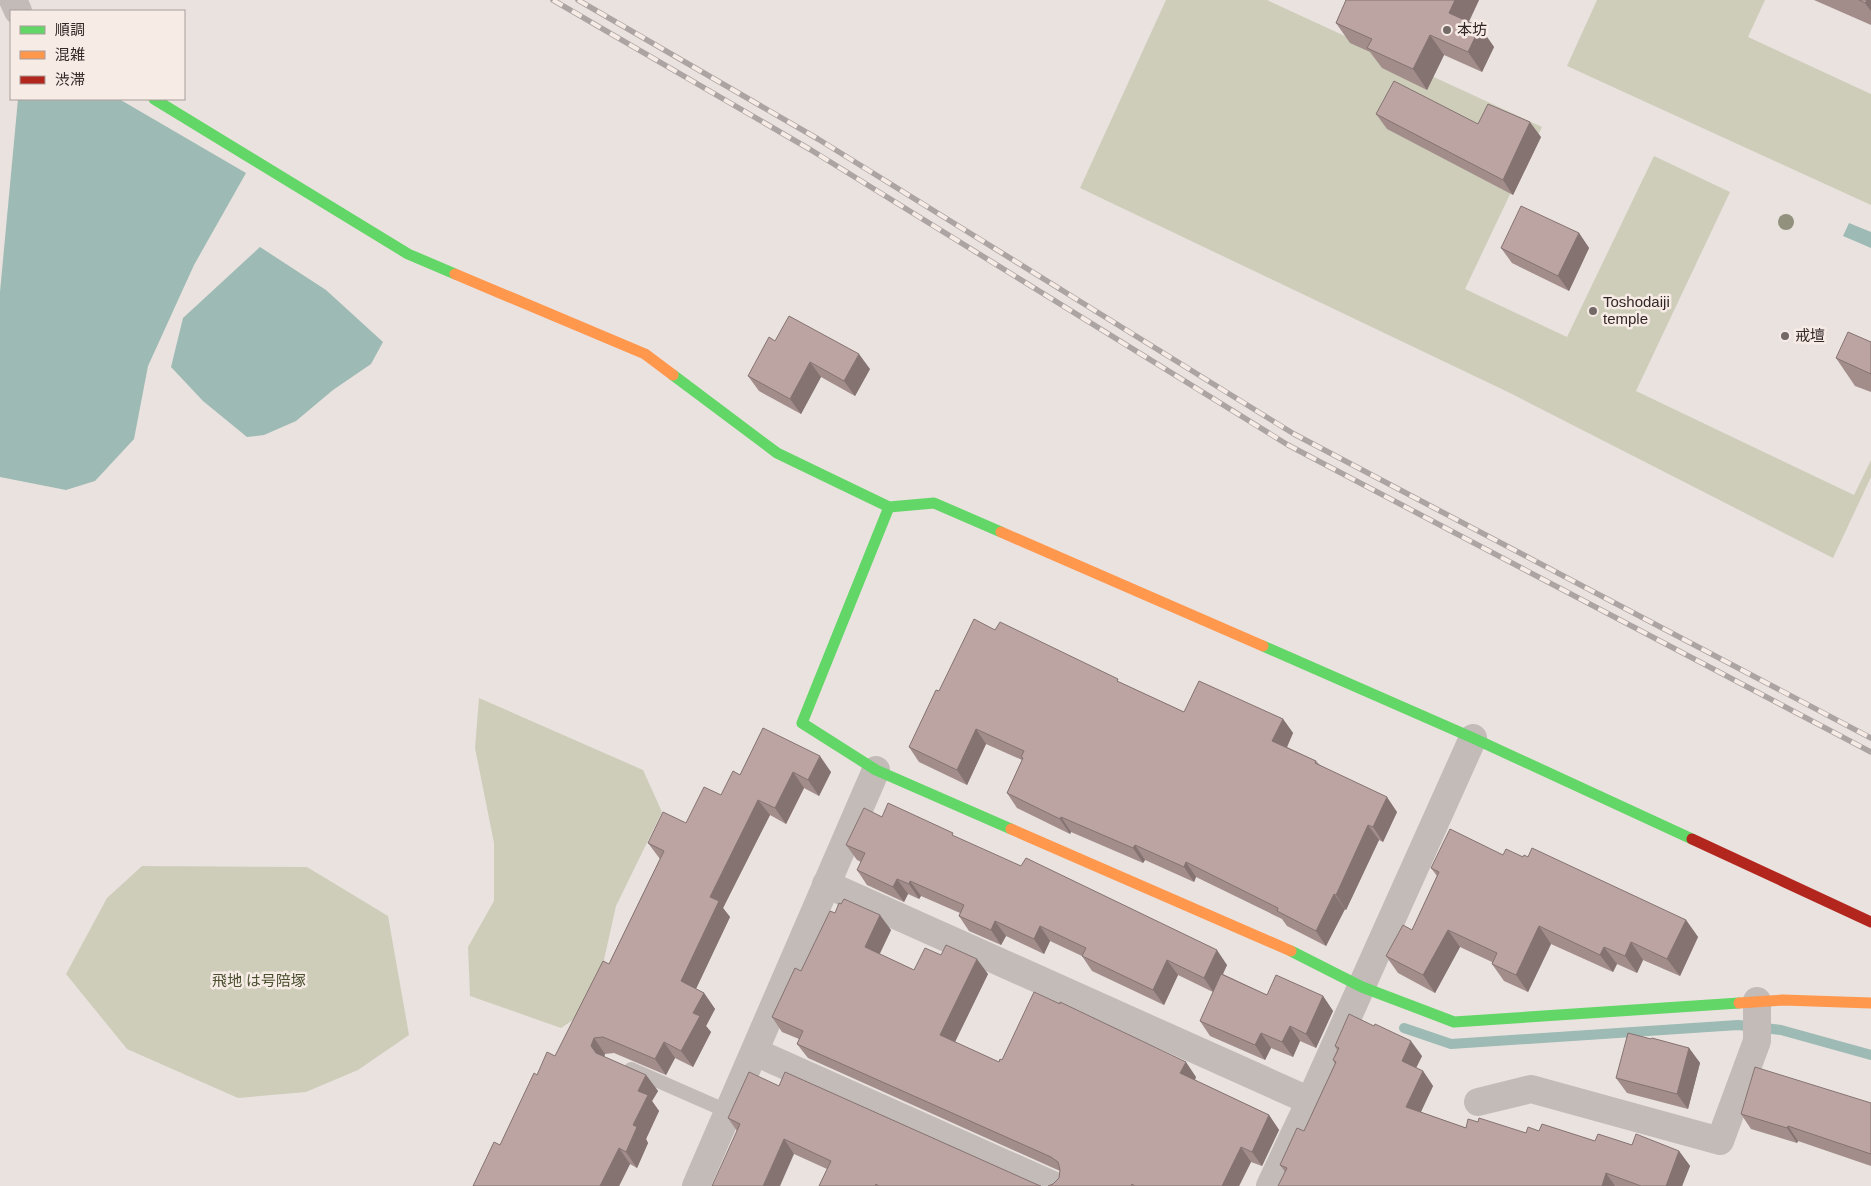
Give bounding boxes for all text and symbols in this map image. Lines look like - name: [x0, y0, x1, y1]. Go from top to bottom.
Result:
- legend: [10, 10, 185, 100]
- text: 順調: [55, 21, 85, 38]
- place label: 本坊: [1457, 21, 1487, 38]
- marker: 本坊: [1441, 24, 1453, 36]
- text: 混雑: [55, 46, 85, 63]
- text: 渋滞: [55, 71, 85, 88]
- place label: Toshodaiji temple: [1603, 293, 1670, 327]
- marker: Toshodaiji temple: [1587, 305, 1599, 317]
- place label: 戒壇: [1795, 327, 1825, 344]
- marker: 戒壇: [1779, 330, 1791, 342]
- park label: 飛地 は号陪塚: [212, 972, 306, 989]

